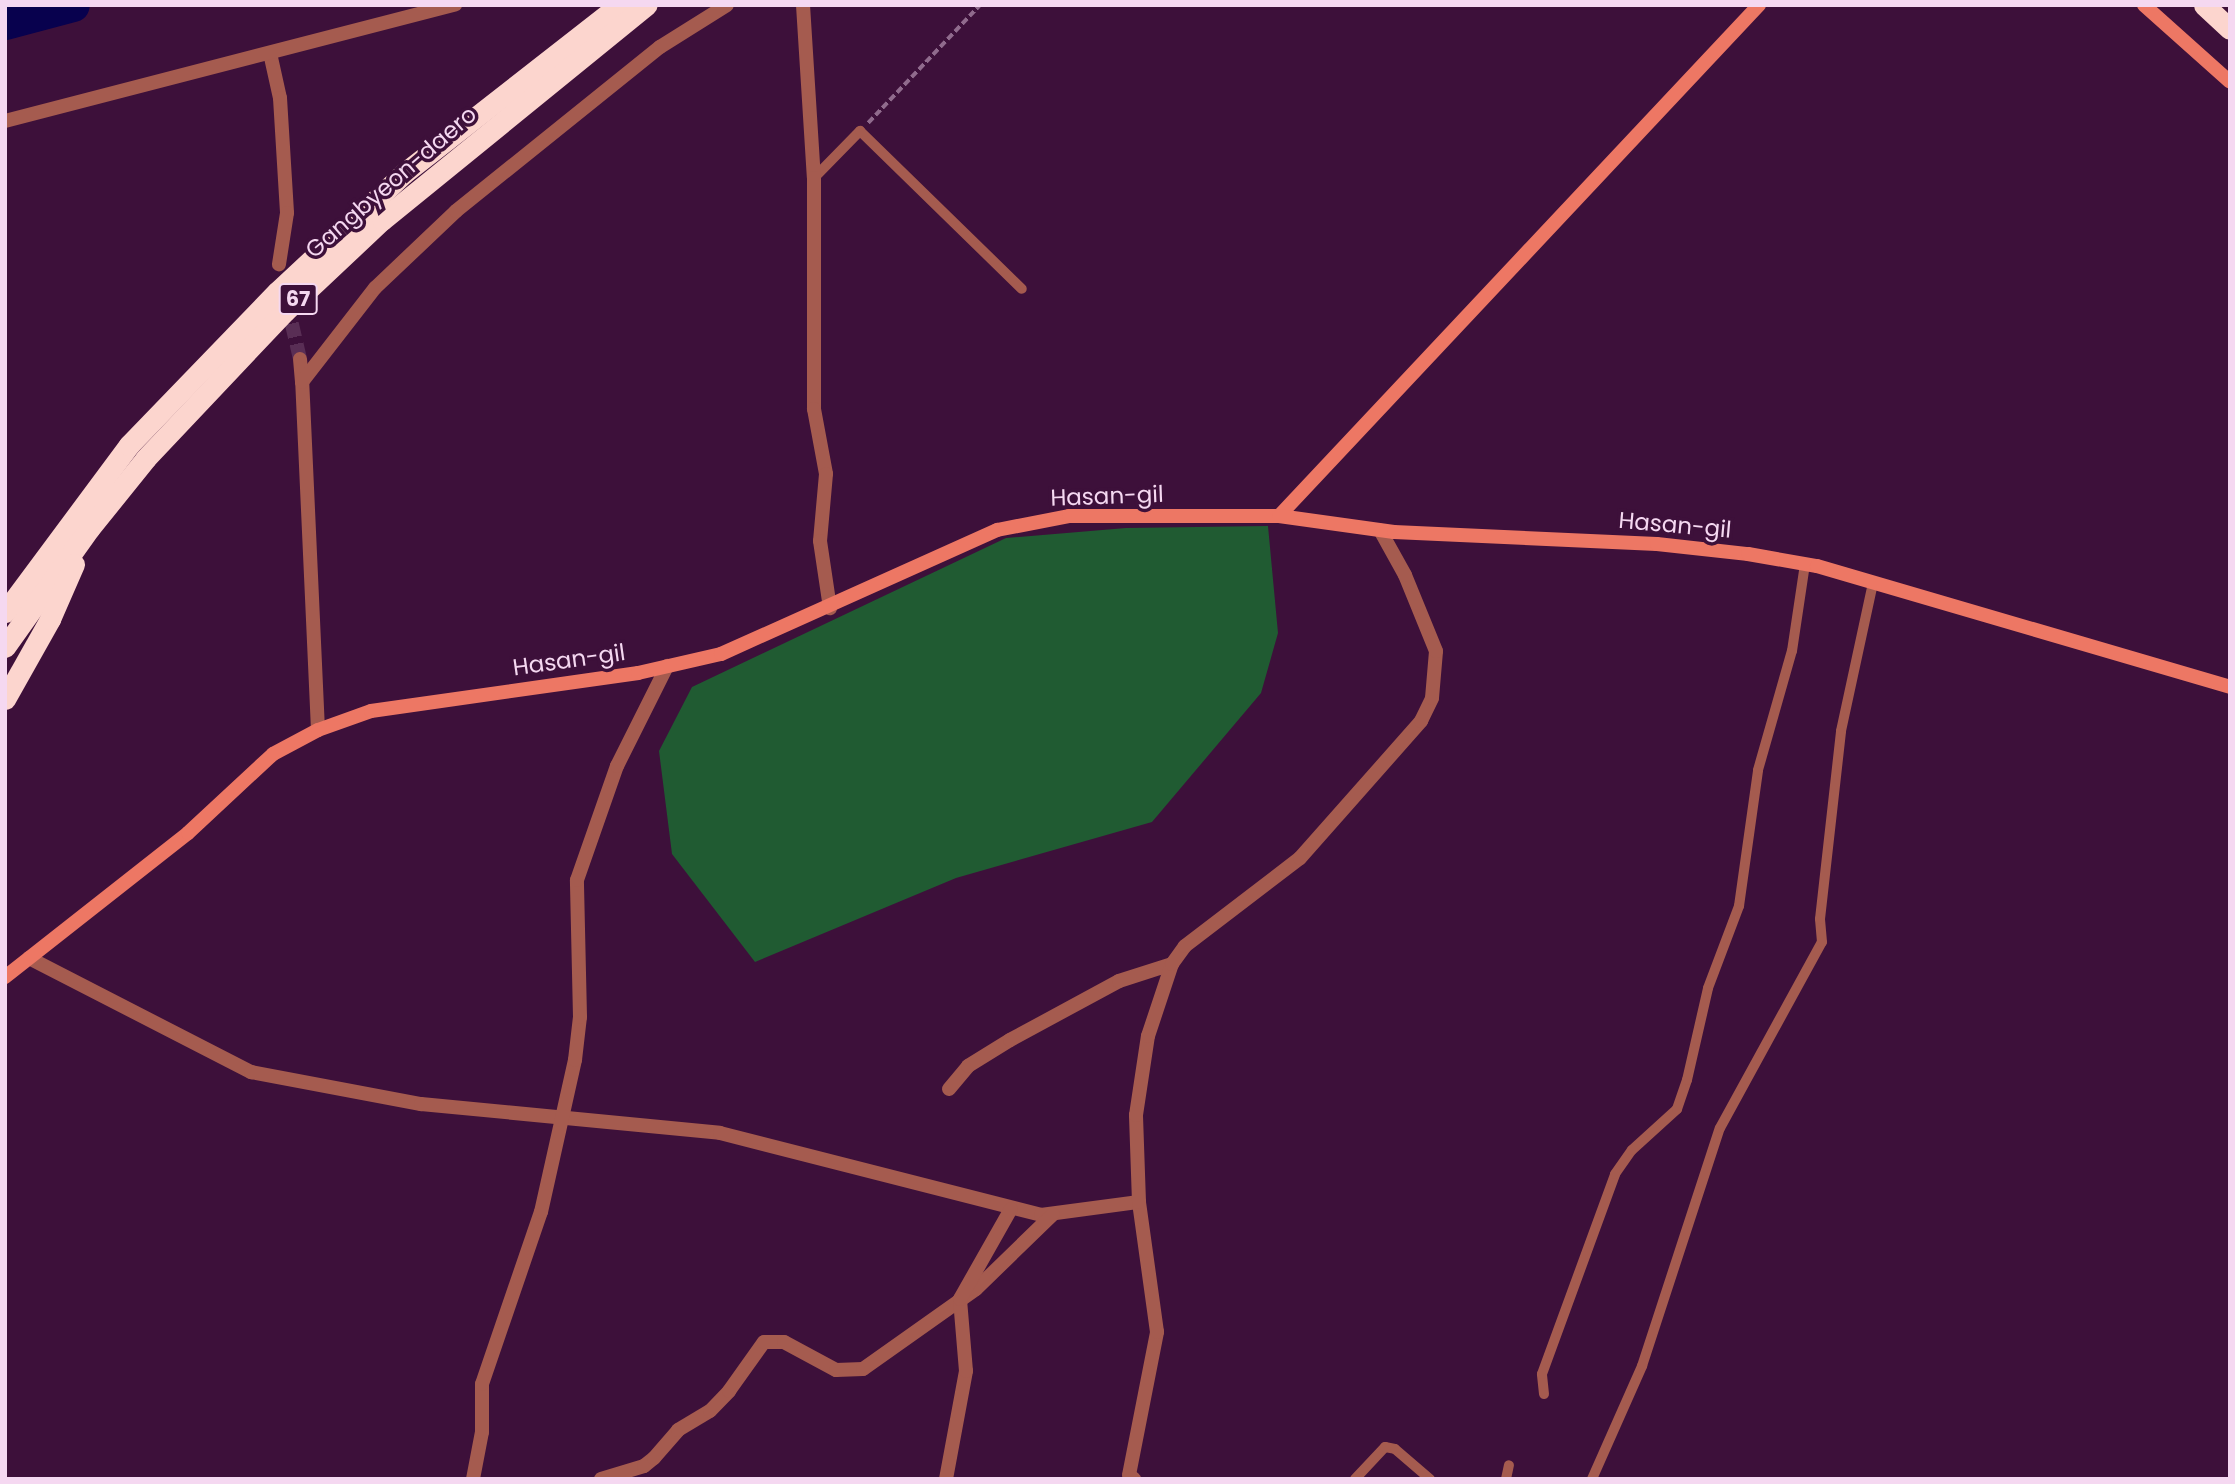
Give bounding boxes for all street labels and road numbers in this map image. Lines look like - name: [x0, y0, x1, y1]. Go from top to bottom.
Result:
- street label: Gangbyeon-daero: [300, 100, 482, 264]
- road number: 67: [277, 282, 319, 316]
- street label: Hasan-gil: [1050, 480, 1164, 512]
- street label: Hasan-gil: [1617, 506, 1733, 544]
- street label: Hasan-gil: [511, 638, 627, 682]

